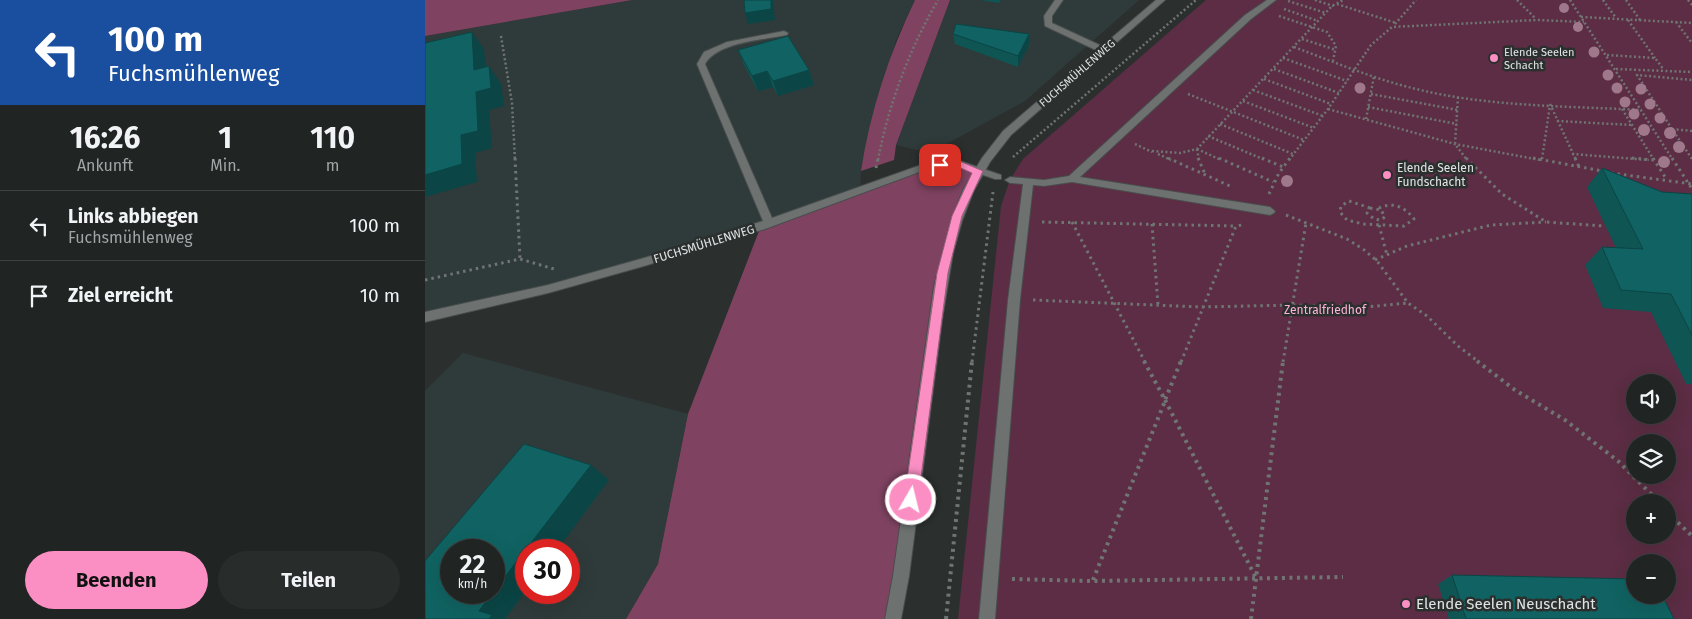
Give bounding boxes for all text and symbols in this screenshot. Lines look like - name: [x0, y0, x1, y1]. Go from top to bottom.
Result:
- text: 100 m: [108, 18, 203, 60]
- icon: left: [25, 20, 90, 85]
- street label: FUCHSMÜHLENWEG: [1036, 36, 1118, 110]
- place label: Elende Seelen Schacht: [1504, 46, 1575, 72]
- marker: Elende Seelen Schacht: [1488, 52, 1500, 64]
- text: Fuchsmühlenweg: [108, 60, 279, 87]
- text: 16:26: [70, 120, 140, 156]
- text: 1: [218, 120, 232, 156]
- text: 110: [310, 120, 355, 156]
- pin: [919, 144, 961, 186]
- icon: arrive: [926, 151, 954, 179]
- text: Ankunft: [77, 156, 133, 175]
- text: Min.: [210, 156, 240, 175]
- text: m: [326, 156, 340, 175]
- place label: Elende Seelen Fundschacht: [1397, 161, 1474, 189]
- marker: Elende Seelen Fundschacht: [1381, 169, 1393, 181]
- text: Links abbiegen: [68, 205, 199, 228]
- icon: left: [25, 212, 53, 240]
- text: 100 m: [349, 214, 400, 237]
- street label: FUCHSMÜHLENWEG: [651, 220, 756, 266]
- text: Fuchsmühlenweg: [68, 228, 193, 247]
- icon: arrive: [25, 282, 53, 310]
- text: Ziel erreicht: [68, 284, 173, 307]
- text: 10 m: [360, 284, 400, 307]
- park label: Zentralfriedhof: [1284, 303, 1367, 317]
- map controls: [1626, 374, 1676, 604]
- button: sound: [1626, 374, 1676, 424]
- button: layers: [1626, 434, 1676, 484]
- position arrow: [884, 473, 936, 525]
- button: +: [1626, 494, 1676, 544]
- speed limit sign: 30: [515, 539, 580, 604]
- text: 22: [460, 550, 485, 580]
- button: Beenden: [25, 551, 208, 609]
- button: Teilen: [218, 551, 400, 609]
- button: −: [1626, 554, 1676, 604]
- text: km/h: [458, 577, 487, 591]
- place label: Elende Seelen Neuschacht: [1416, 595, 1596, 613]
- marker: Elende Seelen Neuschacht: [1400, 598, 1412, 610]

